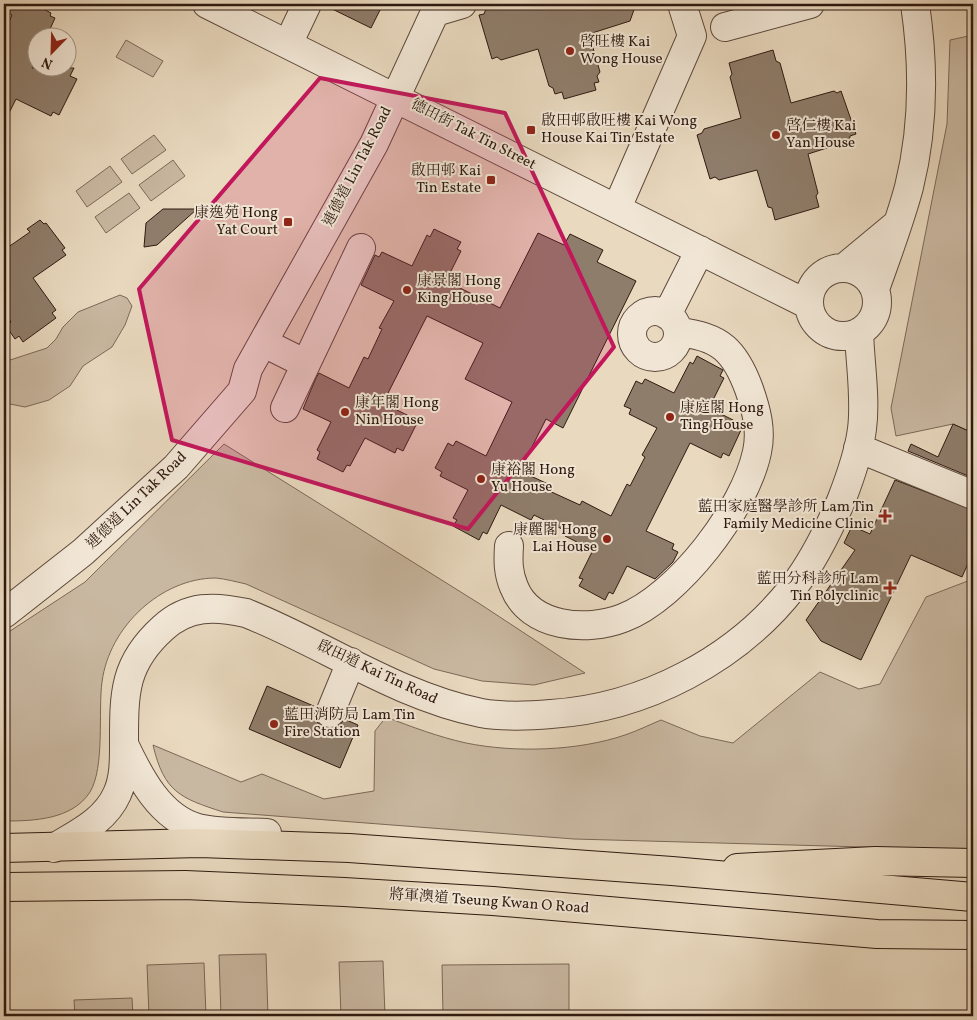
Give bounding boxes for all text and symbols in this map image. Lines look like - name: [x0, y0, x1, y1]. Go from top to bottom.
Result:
- north arrow: [28, 28, 78, 78]
- place label: 啓旺樓 Kai Wong House: [580, 32, 663, 70]
- marker: 啓旺樓 Kai Wong House: [564, 45, 576, 57]
- text: N: [39, 52, 56, 73]
- street label: 德田街 Tak Tin Street: [407, 94, 539, 176]
- street label: 連德道 Lin Tak Road: [318, 103, 398, 231]
- place label: 啟田邨啟旺樓 Kai Wong House Kai Tin Estate: [541, 111, 697, 149]
- place label: 啓仁樓 Kai Yan House: [786, 116, 856, 154]
- marker: 啟田邨啟旺樓 Kai Wong House Kai Tin Estate: [525, 124, 537, 136]
- marker: 啓仁樓 Kai Yan House: [770, 129, 782, 141]
- place label: 啟田邨 Kai Tin Estate: [411, 161, 481, 199]
- marker: 啟田邨 Kai Tin Estate: [485, 174, 497, 186]
- place label: 康逸苑 Hong Yat Court: [194, 203, 278, 241]
- marker: 康逸苑 Hong Yat Court: [282, 216, 294, 228]
- place label: 康景閣 Hong King House: [417, 271, 501, 309]
- marker: 康景閣 Hong King House: [401, 284, 413, 296]
- place label: 康年閣 Hong Nin House: [355, 393, 439, 431]
- place label: 康庭閣 Hong Ting House: [680, 398, 764, 436]
- marker: 康年閣 Hong Nin House: [339, 406, 351, 418]
- marker: 康庭閣 Hong Ting House: [664, 411, 676, 423]
- street label: 連德道 Lin Tak Road: [82, 447, 192, 555]
- place label: 康裕閣 Hong Yu House: [491, 460, 575, 498]
- marker: 康裕閣 Hong Yu House: [475, 473, 487, 485]
- place label: 藍田家庭醫學診所 Lam Tin Family Medicine Clinic: [698, 497, 874, 535]
- marker: 藍田家庭醫學診所 Lam Tin Family Medicine Clinic: [878, 509, 892, 523]
- place label: 康麗閣 Hong Lai House: [513, 520, 597, 558]
- marker: 康麗閣 Hong Lai House: [601, 533, 613, 545]
- place label: 藍田分科診所 Lam Tin Polyclinic: [757, 569, 879, 607]
- marker: 藍田分科診所 Lam Tin Polyclinic: [883, 581, 897, 595]
- street label: 啟田道 Kai Tin Road: [313, 636, 441, 710]
- place label: 藍田消防局 Lam Tin Fire Station: [284, 705, 415, 743]
- marker: 藍田消防局 Lam Tin Fire Station: [268, 718, 280, 730]
- street label: 將軍澳道 Tseung Kwan O Road: [388, 885, 590, 919]

